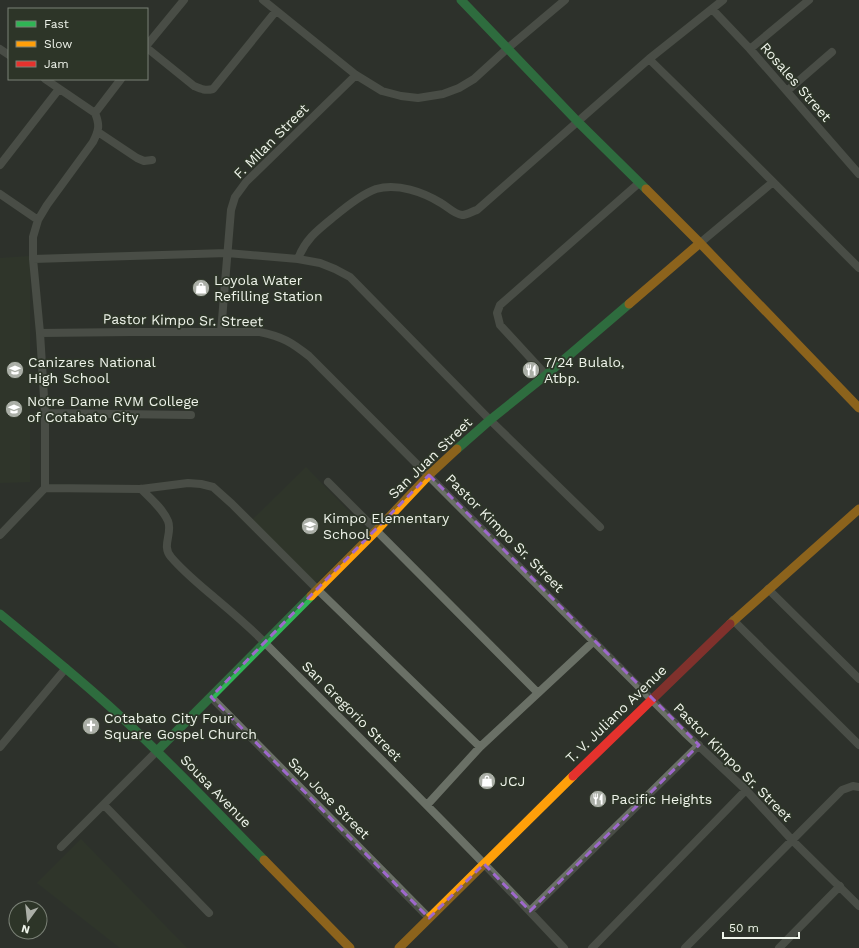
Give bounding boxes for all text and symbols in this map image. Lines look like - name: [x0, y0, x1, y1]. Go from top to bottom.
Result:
- legend: [8, 8, 148, 80]
- text: Fast: [44, 17, 69, 31]
- text: Slow: [44, 37, 72, 51]
- street label: Rosales Street: [757, 39, 835, 125]
- text: Jam: [44, 57, 69, 71]
- street label: F. Milan Street: [230, 100, 312, 182]
- place label: Loyola Water Refilling Station: [214, 272, 323, 304]
- shop icon: Loyola Water Refilling Station: [191, 278, 211, 298]
- street label: Pastor Kimpo Sr. Street: [103, 311, 264, 329]
- place label: Canizares National High School: [28, 354, 156, 386]
- place label: 7/24 Bulalo, Atbp.: [544, 354, 624, 386]
- school or university icon: Canizares National High School: [5, 360, 25, 380]
- restaurant icon: 7/24 Bulalo, Atbp.: [521, 360, 541, 380]
- place label: Notre Dame RVM College of Cotabato City: [27, 393, 199, 425]
- school or university icon: Notre Dame RVM College of Cotabato City: [4, 399, 24, 419]
- street label: San Juan Street: [385, 414, 475, 502]
- street label: Pastor Kimpo Sr. Street: [443, 471, 568, 596]
- place label: Kimpo Elementary School: [323, 510, 450, 542]
- school or university icon: Kimpo Elementary School: [300, 516, 320, 536]
- street label: San Gregorio Street: [299, 658, 405, 764]
- street label: T. V. Juliano Avenue: [562, 662, 670, 766]
- street label: Pastor Kimpo Sr. Street: [671, 700, 796, 825]
- place label: Cotabato City Four Square Gospel Church: [104, 710, 257, 742]
- church icon: Cotabato City Four Square Gospel Church: [81, 716, 101, 736]
- street label: Sousa Avenue: [177, 751, 255, 831]
- street label: San Jose Street: [285, 754, 373, 842]
- shop icon: JCJ: [477, 771, 497, 791]
- place label: JCJ: [500, 773, 525, 789]
- restaurant icon: Pacific Heights: [588, 789, 608, 809]
- place label: Pacific Heights: [611, 791, 712, 807]
- north arrow: [8, 900, 48, 940]
- scale bar: [723, 914, 799, 940]
- text: 50 m: [729, 921, 759, 935]
- text: N: [20, 922, 31, 937]

